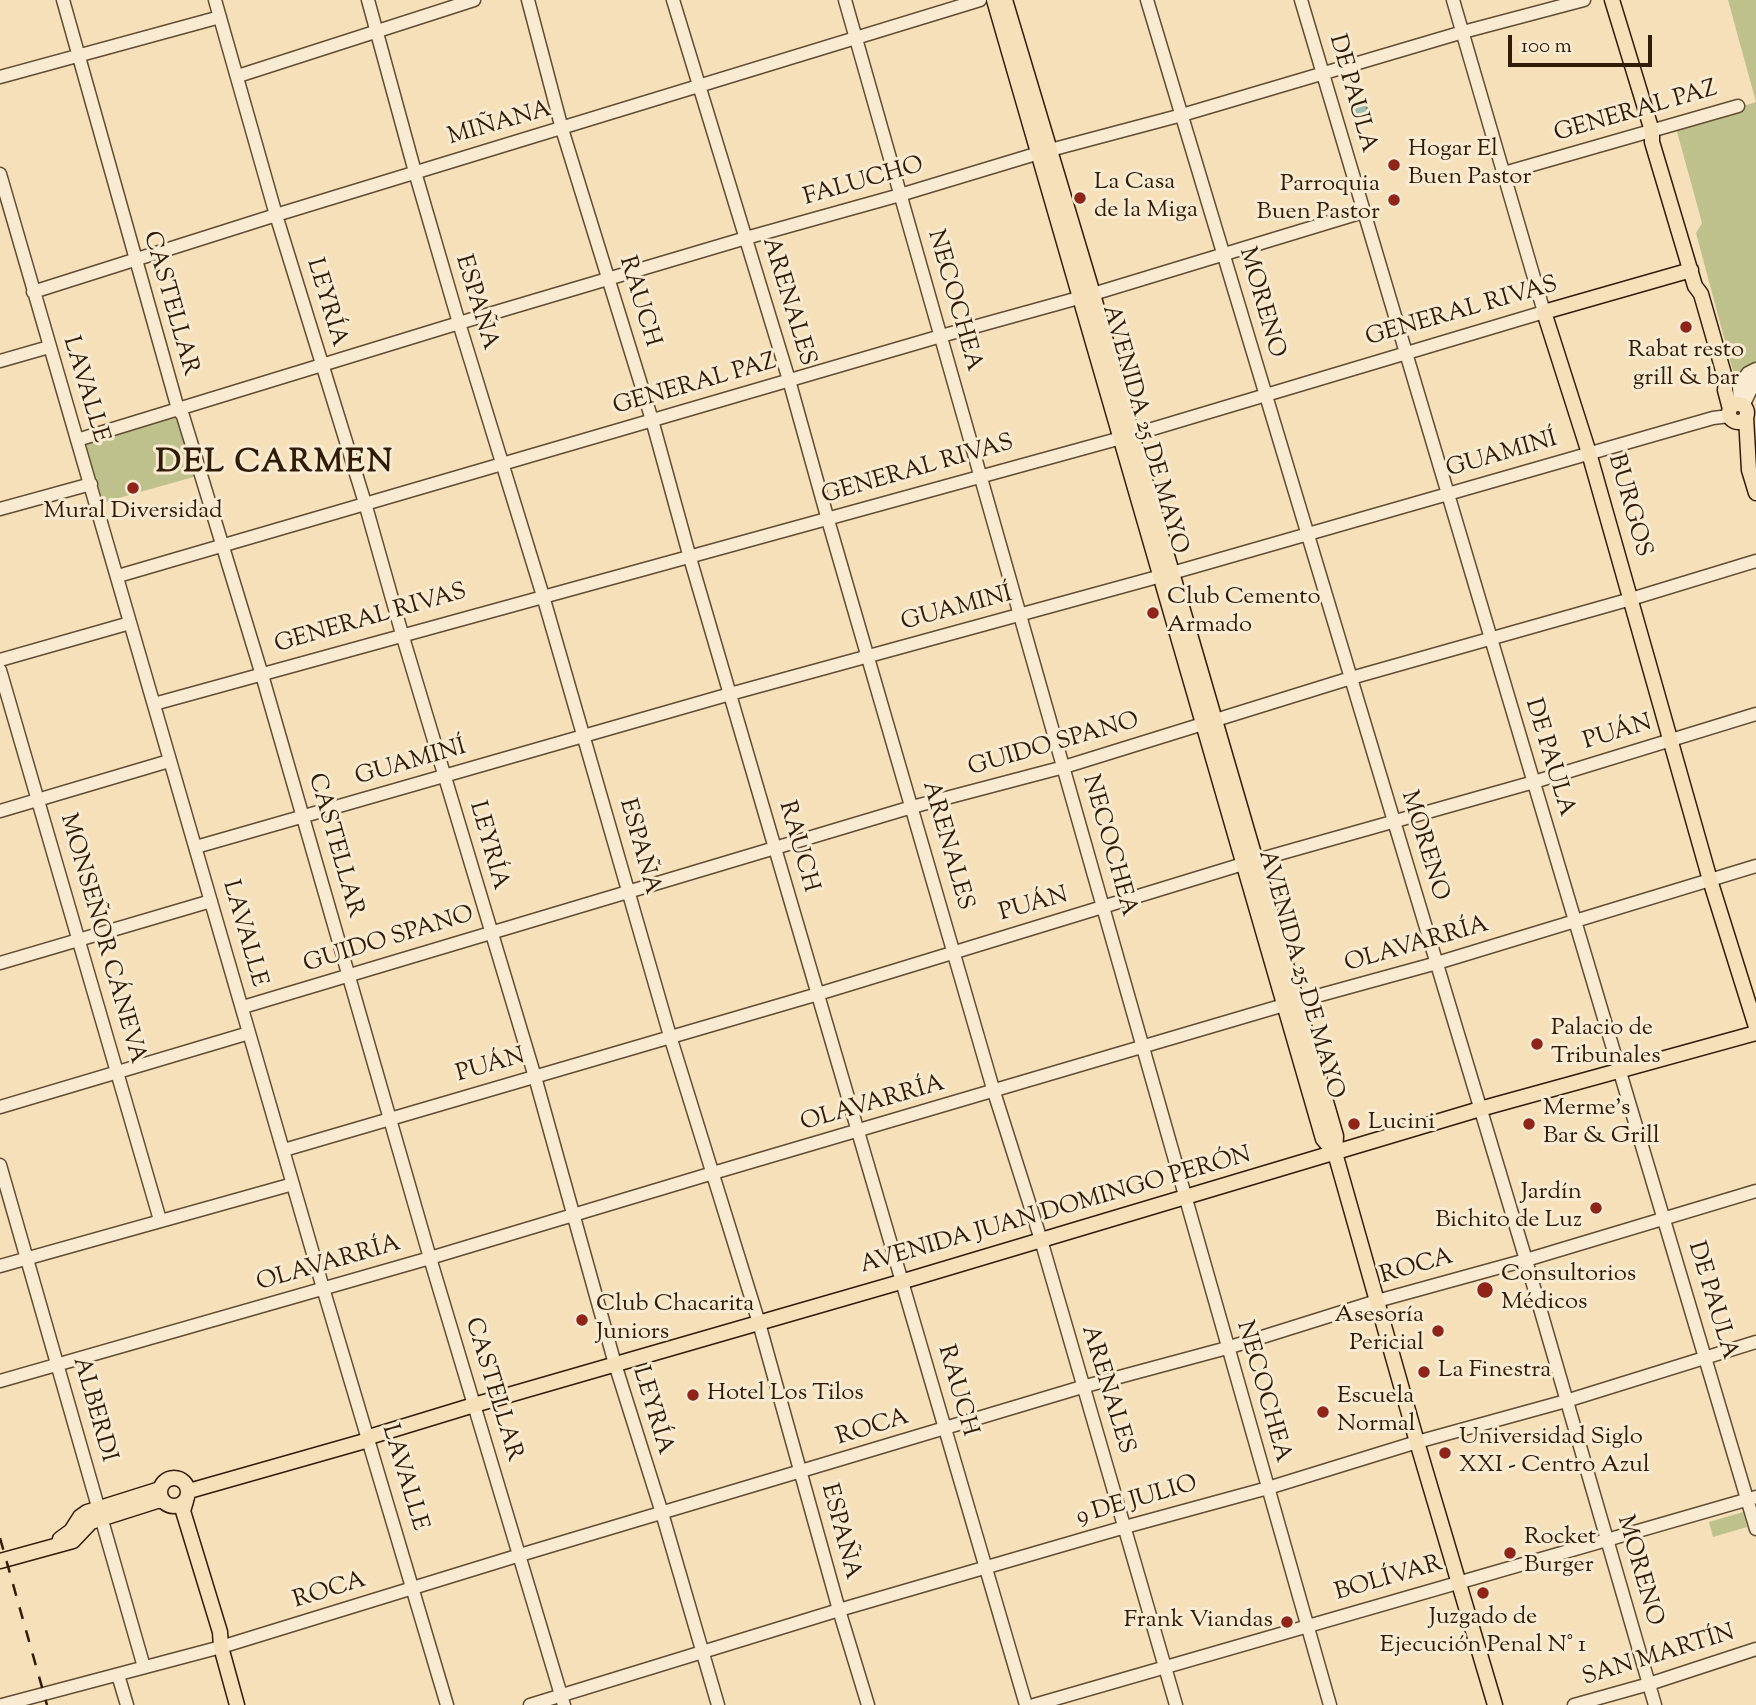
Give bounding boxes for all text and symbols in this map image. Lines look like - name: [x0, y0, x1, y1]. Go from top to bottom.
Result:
- scale bar: [1511, 21, 1654, 65]
- street label: DE PAULA: [1320, 32, 1382, 156]
- text: 100 m: [1521, 32, 1572, 62]
- street label: GENERAL PAZ: [1551, 76, 1721, 150]
- street label: MIÑANA: [445, 96, 555, 154]
- place label: Hogar El Buen Pastor: [1408, 137, 1531, 193]
- street label: FALUCHO: [801, 152, 927, 214]
- marker: Hogar El Buen Pastor: [1386, 157, 1402, 173]
- place label: La Casa de la Miga: [1094, 170, 1198, 226]
- place label: Parroquia Buen Pastor: [1257, 172, 1380, 228]
- marker: La Casa de la Miga: [1072, 190, 1088, 206]
- marker: Parroquia Buen Pastor: [1386, 192, 1402, 208]
- street label: NECOCHEA: [919, 227, 987, 375]
- street label: CASTELLAR: [135, 229, 203, 379]
- street label: ARENALES: [754, 234, 820, 370]
- street label: MORENO: [1231, 244, 1289, 362]
- street label: ESPAÑA: [447, 252, 503, 354]
- street label: RAUCH: [611, 253, 665, 351]
- street label: LEYRÍA: [298, 255, 352, 351]
- street label: GENERAL RIVAS: [1363, 272, 1561, 354]
- street label: AVENIDA 25 DE MAYO: [1094, 302, 1192, 558]
- marker: Rabat resto grill & bar: [1678, 319, 1694, 335]
- street label: LAVALLE: [54, 333, 114, 447]
- place label: Rabat resto grill & bar: [1628, 338, 1744, 394]
- street label: GENERAL PAZ: [610, 349, 780, 423]
- street label: GUAMINÍ: [1443, 426, 1561, 486]
- street label: GENERAL RIVAS: [819, 430, 1017, 512]
- district label: DEL CARMEN: [157, 447, 393, 485]
- street label: BURGOS: [1600, 451, 1656, 561]
- marker: Mural Diversidad: [125, 480, 141, 496]
- place label: Mural Diversidad: [43, 499, 223, 527]
- street label: GENERAL RIVAS: [272, 579, 470, 661]
- street label: GUAMINÍ: [898, 581, 1016, 639]
- place label: Club Cemento Armado: [1167, 585, 1321, 641]
- marker: Club Cemento Armado: [1145, 605, 1161, 621]
- street label: DE PAULA: [1516, 696, 1580, 820]
- street label: GUIDO SPANO: [965, 708, 1143, 784]
- street label: PUÁN: [1580, 710, 1656, 758]
- street label: GUAMINÍ: [352, 734, 470, 794]
- street label: CASTELLAR: [300, 771, 368, 921]
- street label: NECOCHEA: [1074, 772, 1142, 920]
- street label: ARENALES: [914, 778, 978, 914]
- street label: MORENO: [1393, 788, 1453, 904]
- street label: ESPAÑA: [611, 796, 665, 898]
- street label: LEYRÍA: [461, 798, 513, 894]
- street label: RAUCH: [770, 798, 824, 896]
- street label: MONSEÑOR CÁNEVA: [52, 811, 150, 1067]
- street label: AVENIDA 25 DE MAYO: [1250, 847, 1348, 1103]
- street label: LAVALLE: [214, 877, 272, 991]
- street label: PUÁN: [996, 882, 1072, 930]
- street label: GUIDO SPANO: [300, 901, 478, 981]
- street label: OLAVARRÍA: [1342, 912, 1492, 980]
- place label: Palacio de Tribunales: [1551, 1016, 1661, 1072]
- marker: Palacio de Tribunales: [1529, 1036, 1545, 1052]
- street label: PUÁN: [453, 1043, 529, 1091]
- street label: OLAVARRÍA: [798, 1071, 948, 1139]
- place label: Merme's Bar & Grill: [1543, 1096, 1660, 1152]
- place label: Lucini: [1368, 1110, 1435, 1138]
- marker: Lucini: [1346, 1116, 1362, 1132]
- marker: Merme's Bar & Grill: [1521, 1116, 1537, 1132]
- street label: AVENIDA JUAN DOMINGO PERÓN: [857, 1142, 1255, 1282]
- place label: Jardín Bichito de Luz: [1435, 1180, 1582, 1236]
- marker: Jardín Bichito de Luz: [1588, 1200, 1604, 1216]
- street label: OLAVARRÍA: [254, 1231, 404, 1299]
- street label: DE PAULA: [1679, 1239, 1743, 1363]
- street label: ROCA: [1377, 1244, 1457, 1292]
- place label: Consultorios Médicos: [1501, 1262, 1636, 1318]
- marker: Consultorios Médicos: [1475, 1280, 1495, 1300]
- place label: Club Chacarita Juniors: [596, 1292, 754, 1348]
- place label: Asesoría Pericial: [1334, 1303, 1424, 1359]
- marker: Club Chacarita Juniors: [574, 1312, 590, 1328]
- street label: CASTELLAR: [456, 1315, 528, 1465]
- street label: NECOCHEA: [1228, 1318, 1296, 1466]
- street label: ARENALES: [1073, 1322, 1139, 1458]
- marker: Asesoría Pericial: [1430, 1323, 1446, 1339]
- street label: RAUCH: [929, 1342, 983, 1440]
- street label: ALBERDI: [64, 1354, 122, 1466]
- place label: La Finestra: [1438, 1358, 1551, 1386]
- street label: LEYRÍA: [624, 1363, 678, 1459]
- marker: La Finestra: [1416, 1364, 1432, 1380]
- place label: Hotel Los Tilos: [707, 1381, 864, 1409]
- place label: Escuela Normal: [1337, 1384, 1416, 1440]
- marker: Hotel Los Tilos: [685, 1387, 701, 1403]
- street label: ROCA: [833, 1404, 913, 1454]
- marker: Escuela Normal: [1315, 1404, 1331, 1420]
- street label: LAVALLE: [373, 1421, 433, 1535]
- place label: Universidad Siglo XXI - Centro Azul: [1459, 1425, 1650, 1481]
- marker: Universidad Siglo XXI - Centro Azul: [1437, 1445, 1453, 1461]
- street label: 9 DE JULIO: [1073, 1471, 1201, 1533]
- street label: ESPAÑA: [812, 1481, 866, 1583]
- street label: MORENO: [1609, 1512, 1667, 1630]
- place label: Rocket Burger: [1524, 1525, 1596, 1581]
- marker: Rocket Burger: [1502, 1545, 1518, 1561]
- street label: BOLÍVAR: [1332, 1551, 1446, 1609]
- street label: ROCA: [290, 1567, 370, 1617]
- marker: Juzgado de Ejecución Penal N° 1: [1475, 1585, 1491, 1601]
- place label: Juzgado de Ejecución Penal N° 1: [1380, 1605, 1586, 1661]
- place label: Frank Viandas: [1124, 1608, 1273, 1636]
- marker: Frank Viandas: [1279, 1614, 1295, 1630]
- street label: SAN MARTÍN: [1579, 1620, 1739, 1694]

